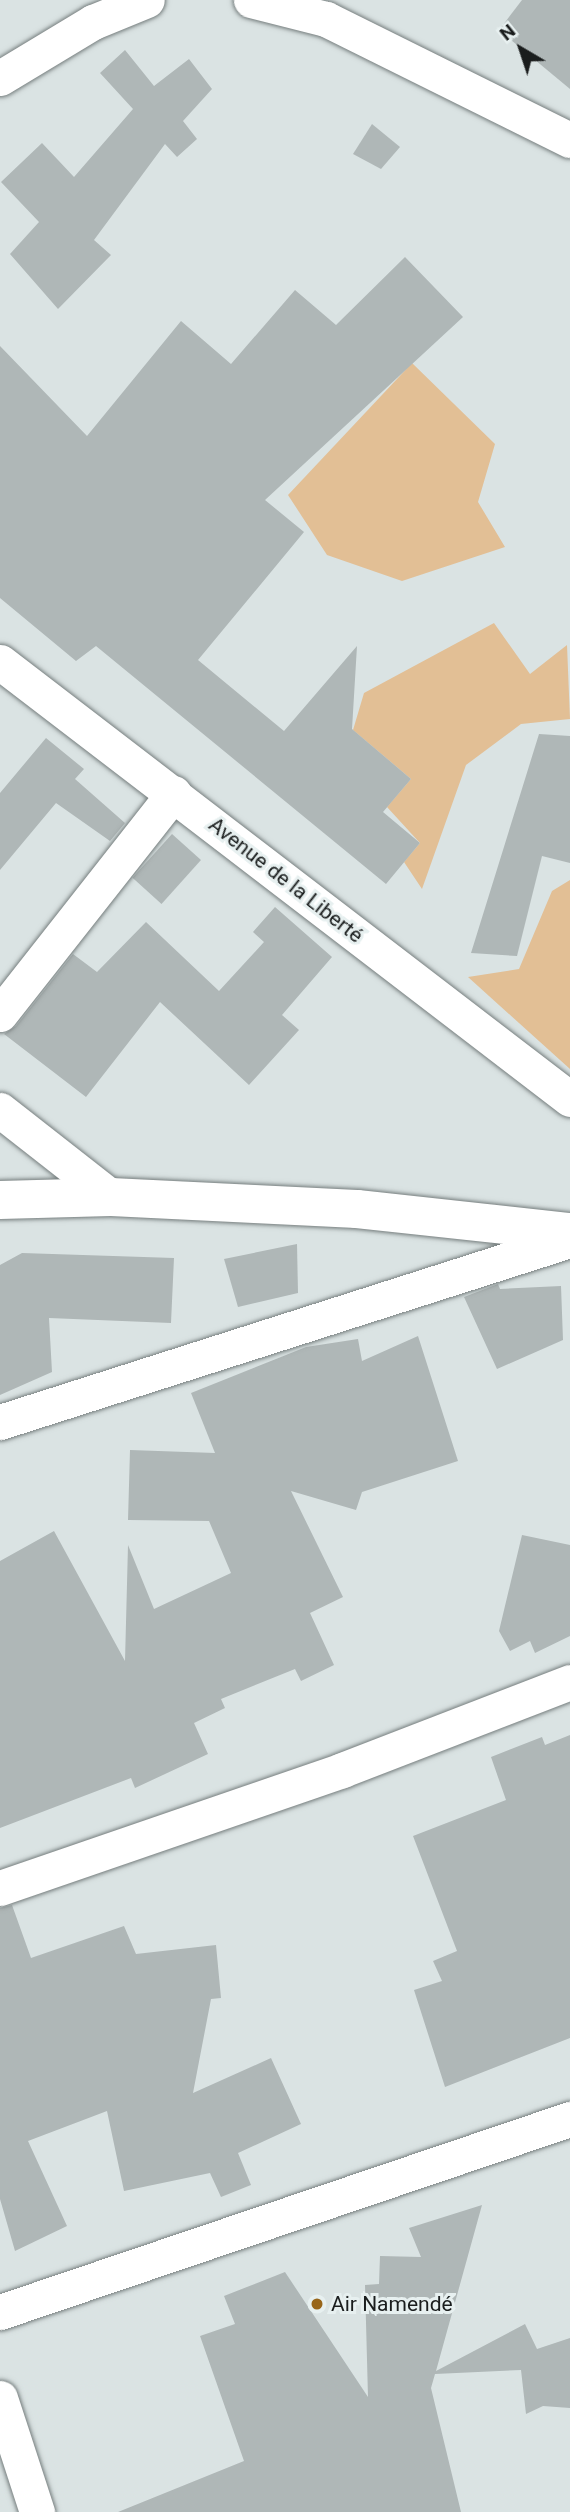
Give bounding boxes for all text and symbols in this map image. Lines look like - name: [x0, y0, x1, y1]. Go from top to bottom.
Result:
- north arrow: [486, 14, 556, 84]
- text: N: [495, 19, 520, 45]
- street label: Avenue de la Liberté: [204, 812, 368, 948]
- place label: Air Namendé: [331, 2291, 453, 2317]
- marker: Air Namendé: [309, 2296, 325, 2312]

